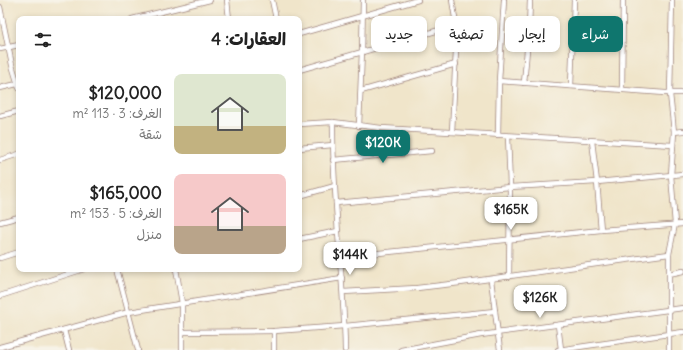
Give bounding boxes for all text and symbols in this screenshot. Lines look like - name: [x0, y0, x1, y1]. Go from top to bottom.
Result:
- chip: جديد: [371, 16, 427, 52]
- chip: تصفية: [435, 16, 497, 52]
- chip: إيجار: [505, 16, 560, 52]
- chip: شراء: [568, 16, 623, 52]
- text: العقارات: 4: [211, 28, 286, 50]
- icon: filters: [32, 29, 54, 51]
- text: $120,000: [88, 82, 162, 104]
- icon: home: [206, 90, 254, 138]
- text: الغرف: 3 · 113 m²: [72, 105, 162, 122]
- text: شقة: [139, 126, 162, 143]
- pin: $120K: [355, 130, 411, 164]
- text: $120K: [365, 134, 401, 151]
- text: $165,000: [89, 182, 162, 204]
- icon: home: [206, 190, 254, 238]
- pin: $165K: [483, 197, 539, 231]
- text: $165K: [493, 201, 529, 218]
- text: الغرف: 5 · 153 m²: [70, 205, 162, 222]
- text: منزل: [136, 226, 162, 243]
- pin: $144K: [322, 242, 378, 276]
- text: $144K: [332, 246, 368, 263]
- pin: $126K: [512, 285, 568, 319]
- text: $126K: [523, 289, 557, 306]

